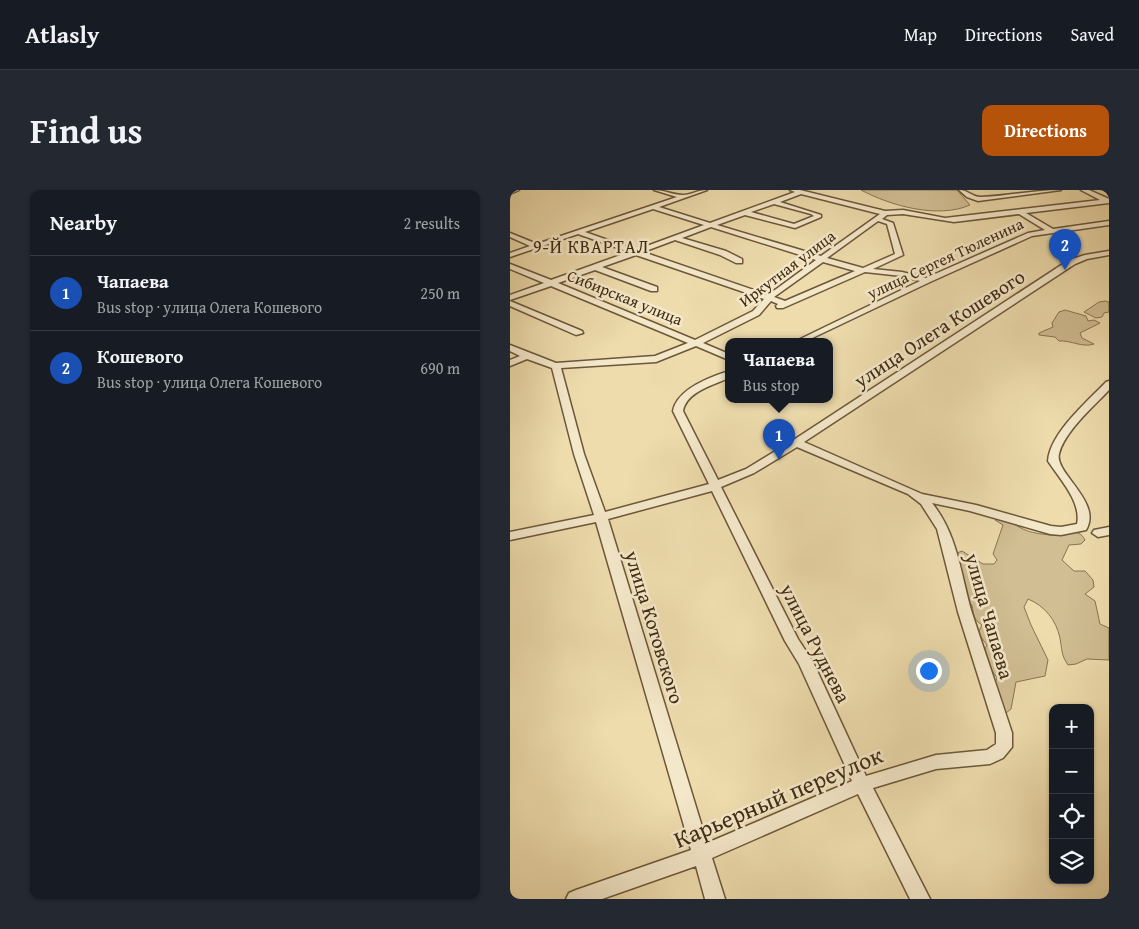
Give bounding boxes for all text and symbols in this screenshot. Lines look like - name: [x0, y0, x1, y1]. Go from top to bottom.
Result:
- text: Atlasly: [25, 17, 99, 52]
- text: Map: [904, 21, 937, 48]
- text: Directions: [965, 21, 1042, 48]
- text: Saved: [1070, 21, 1114, 48]
- text: Find us: [30, 105, 143, 156]
- button: Directions: [982, 105, 1109, 156]
- text: Nearby: [50, 207, 117, 238]
- text: 2 results: [403, 211, 460, 235]
- street label: улица Сергея Тюленина: [862, 211, 1027, 305]
- street label: Иркутная улица: [734, 223, 841, 312]
- pin: 2: [1049, 229, 1081, 270]
- district label: 9-Й КВАРТАЛ: [533, 233, 649, 260]
- street label: улица Олега Кошевого: [847, 262, 1030, 395]
- street label: Сибирская улица: [564, 263, 687, 331]
- text: Чапаева: [97, 267, 169, 295]
- text: 1: [62, 281, 70, 305]
- text: 250 m: [420, 281, 460, 305]
- text: Bus stop · улица Олега Кошевого: [97, 295, 322, 319]
- popup: [725, 338, 833, 403]
- text: Кошевого: [97, 342, 183, 370]
- text: Чапаева: [743, 345, 815, 373]
- text: 2: [62, 356, 70, 380]
- text: 690 m: [420, 356, 460, 380]
- text: Bus stop · улица Олега Кошевого: [97, 370, 322, 394]
- text: Bus stop: [743, 373, 799, 397]
- pin: 1: [763, 419, 795, 460]
- street label: улица Котовского: [618, 546, 692, 707]
- street label: улица Чапаева: [958, 549, 1022, 683]
- street label: улица Руднева: [773, 577, 859, 708]
- your location: [916, 658, 942, 684]
- map controls: [1049, 704, 1094, 884]
- button: +: [1049, 704, 1094, 749]
- street label: Карьерный переулок: [668, 737, 888, 857]
- button: −: [1049, 749, 1094, 794]
- button: locate: [1049, 794, 1094, 839]
- button: layers: [1049, 839, 1094, 884]

